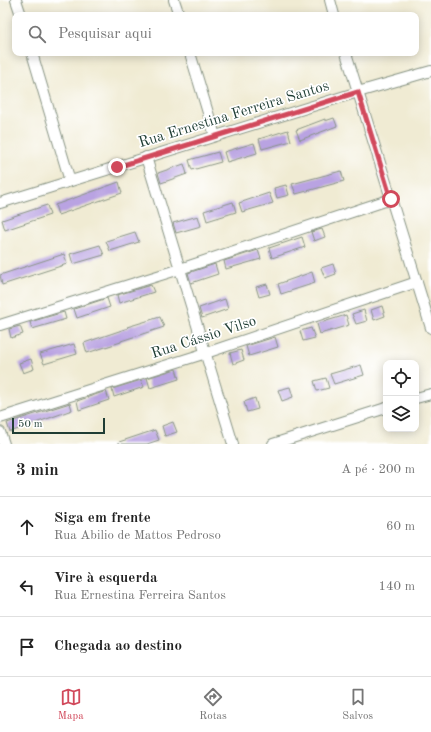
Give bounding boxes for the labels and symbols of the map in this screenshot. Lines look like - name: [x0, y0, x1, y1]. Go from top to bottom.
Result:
- street label: Rua Ernestina Ferreira Santos: [137, 79, 331, 151]
- route end: [108, 158, 126, 176]
- route start: [382, 190, 400, 208]
- street label: Rua Cássio Vilso: [150, 314, 258, 362]
- scale bar: [12, 416, 105, 435]

